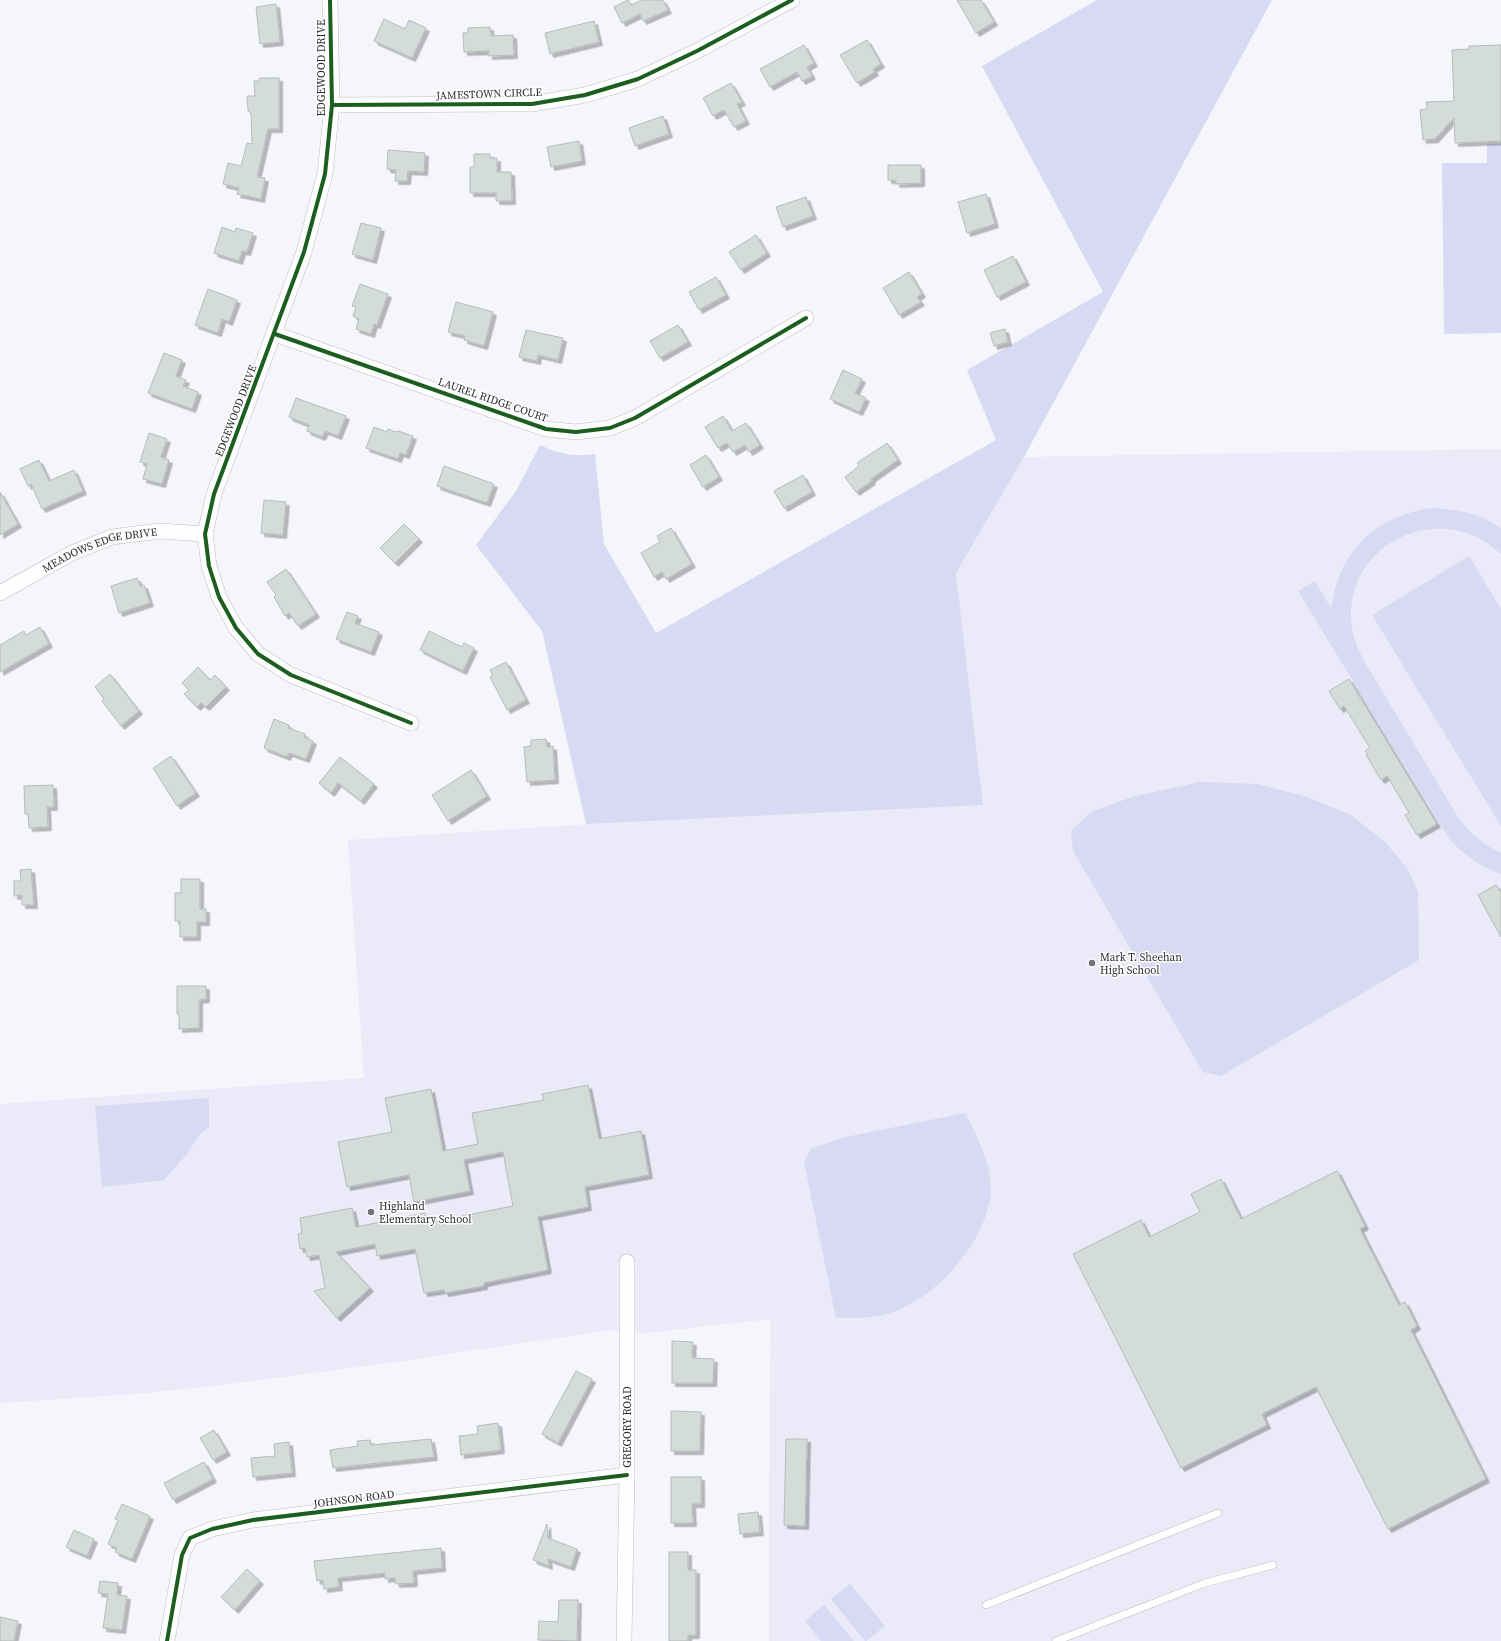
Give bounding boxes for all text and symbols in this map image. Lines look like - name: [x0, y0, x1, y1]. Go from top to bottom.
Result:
- street label: EDGEWOOD DRIVE: [314, 19, 329, 117]
- street label: JAMESTOWN CIRCLE: [435, 85, 543, 103]
- street label: EDGEWOOD DRIVE: [212, 363, 261, 459]
- street label: LAUREL RIDGE COURT: [436, 374, 550, 426]
- street label: MEADOWS EDGE DRIVE: [39, 524, 158, 576]
- place label: Mark T. Sheehan High School: [1100, 950, 1182, 978]
- marker: Mark T. Sheehan High School: [1087, 958, 1097, 968]
- place label: Highland Elementary School: [379, 1199, 471, 1227]
- marker: Highland Elementary School: [366, 1207, 376, 1217]
- street label: GREGORY ROAD: [620, 1386, 635, 1468]
- street label: JOHNSON ROAD: [312, 1487, 395, 1512]

